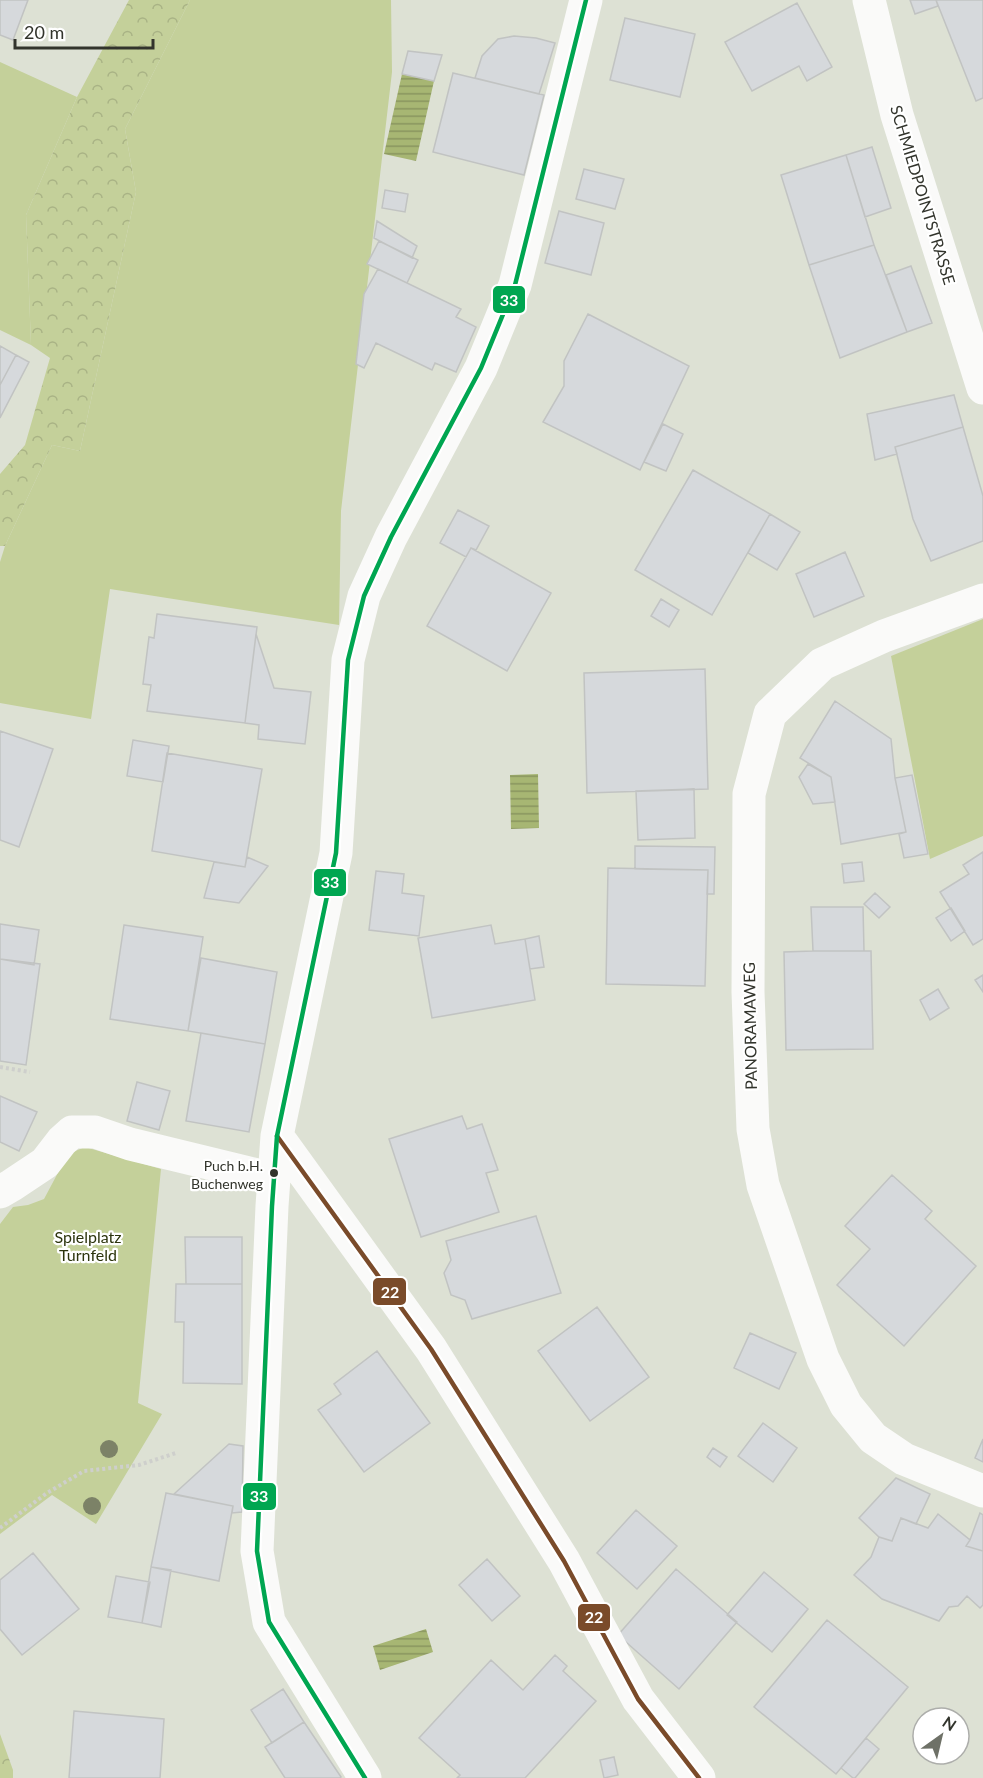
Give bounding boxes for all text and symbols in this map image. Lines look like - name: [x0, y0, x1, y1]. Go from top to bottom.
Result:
- scale bar: [15, 12, 153, 50]
- text: 20 m: [24, 21, 64, 43]
- street label: SCHMIEDPOINTSTRASSE: [887, 103, 960, 287]
- line badge: 33: [492, 285, 526, 314]
- text: 33: [500, 290, 518, 309]
- line badge: 33: [313, 868, 347, 897]
- text: 33: [321, 872, 339, 891]
- street label: PANORAMAWEG: [739, 962, 760, 1090]
- place label: Puch b.H. Buchenweg: [191, 1157, 263, 1192]
- marker: Puch b.H. Buchenweg: [268, 1167, 280, 1179]
- park label: Spielplatz Turnfeld: [54, 1227, 122, 1264]
- line badge: 22: [372, 1277, 407, 1306]
- text: 22: [381, 1282, 399, 1301]
- line badge: 33: [242, 1482, 277, 1511]
- text: 33: [250, 1486, 268, 1505]
- line badge: 22: [577, 1603, 611, 1632]
- text: 22: [585, 1607, 603, 1626]
- north arrow: [911, 1706, 971, 1766]
- text: N: [939, 1712, 960, 1734]

